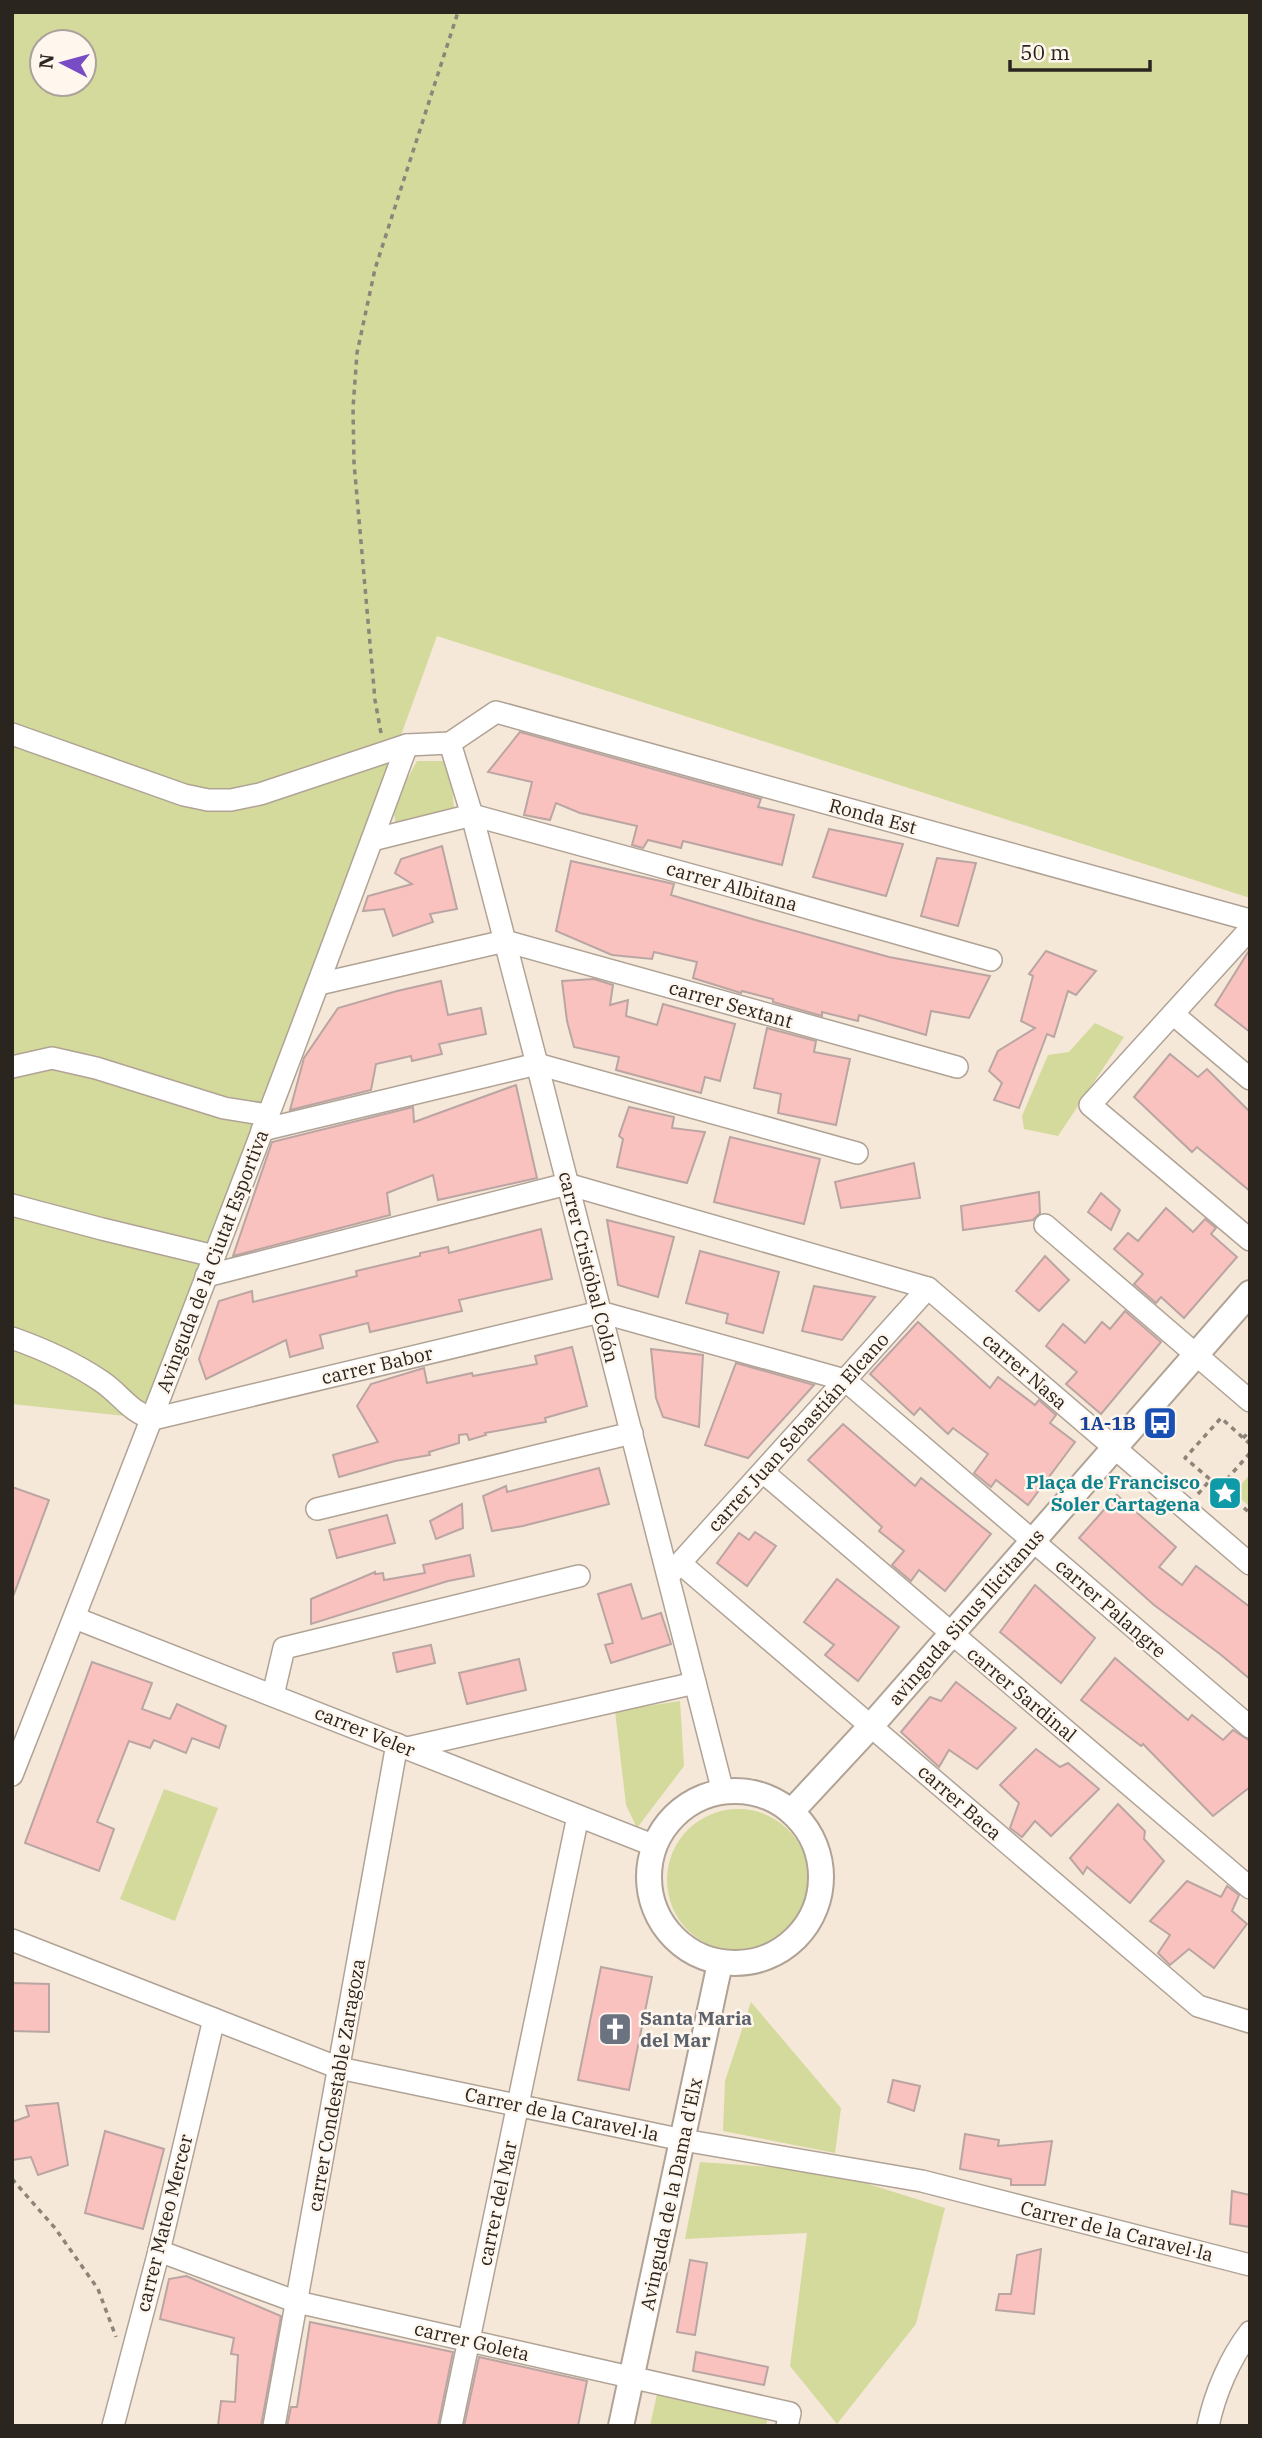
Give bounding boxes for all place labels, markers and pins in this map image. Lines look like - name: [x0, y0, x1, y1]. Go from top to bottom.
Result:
- bus stop icon: 1A-1B: [1141, 1404, 1179, 1442]
- place label: 1A-1B: [1079, 1411, 1136, 1435]
- place label: Plaça de Francisco Soler Cartagena: [1026, 1470, 1200, 1516]
- place icon: Plaça de Francisco Soler Cartagena: [1206, 1474, 1244, 1512]
- place label: Santa Maria del Mar: [640, 2006, 752, 2052]
- church icon: Santa Maria del Mar: [596, 2010, 634, 2048]

